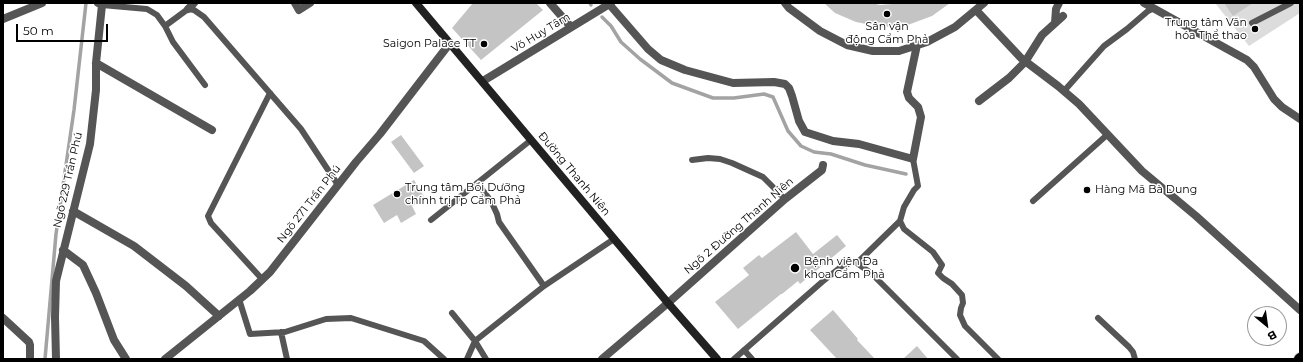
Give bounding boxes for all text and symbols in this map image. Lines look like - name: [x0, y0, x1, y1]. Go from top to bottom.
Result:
- marker: Sân vận động Cẩm Phả: [882, 9, 892, 19]
- street label: Võ Huy Tâm: [509, 10, 573, 56]
- scale bar: [18, 16, 110, 42]
- place label: Trung tâm Văn hóa Thể thao: [1165, 16, 1247, 42]
- place label: Sân vận động Cẩm Phả: [846, 20, 928, 46]
- text: 50 m: [23, 23, 54, 38]
- marker: Trung tâm Văn hóa Thể thao: [1250, 24, 1260, 34]
- place label: Saigon Palace TT: [383, 37, 476, 51]
- marker: Saigon Palace TT: [479, 39, 489, 49]
- street label: Đường Thanh Niên: [535, 130, 613, 218]
- street label: Ngõ 229 Trần Phú: [51, 131, 85, 229]
- street label: Ngõ 271 Trần Phú: [274, 162, 344, 246]
- street label: Ngõ 2 Đường Thanh Niên: [682, 175, 796, 277]
- place label: Trung tâm Bồi Dưỡng chính trị Tp Cẩm Phả: [405, 181, 525, 207]
- place label: Hàng Mã Bà Dung: [1095, 183, 1197, 197]
- marker: Hàng Mã Bà Dung: [1082, 185, 1092, 195]
- marker: Trung tâm Bồi Dưỡng chính trị Tp Cẩm Phả: [392, 189, 402, 199]
- place label: Bệnh viện Đa khoa Cẩm Phả: [804, 255, 885, 281]
- marker: Bệnh viện Đa khoa Cẩm Phả: [789, 262, 801, 274]
- north arrow: [1247, 306, 1287, 346]
- text: B: [1265, 327, 1279, 344]

